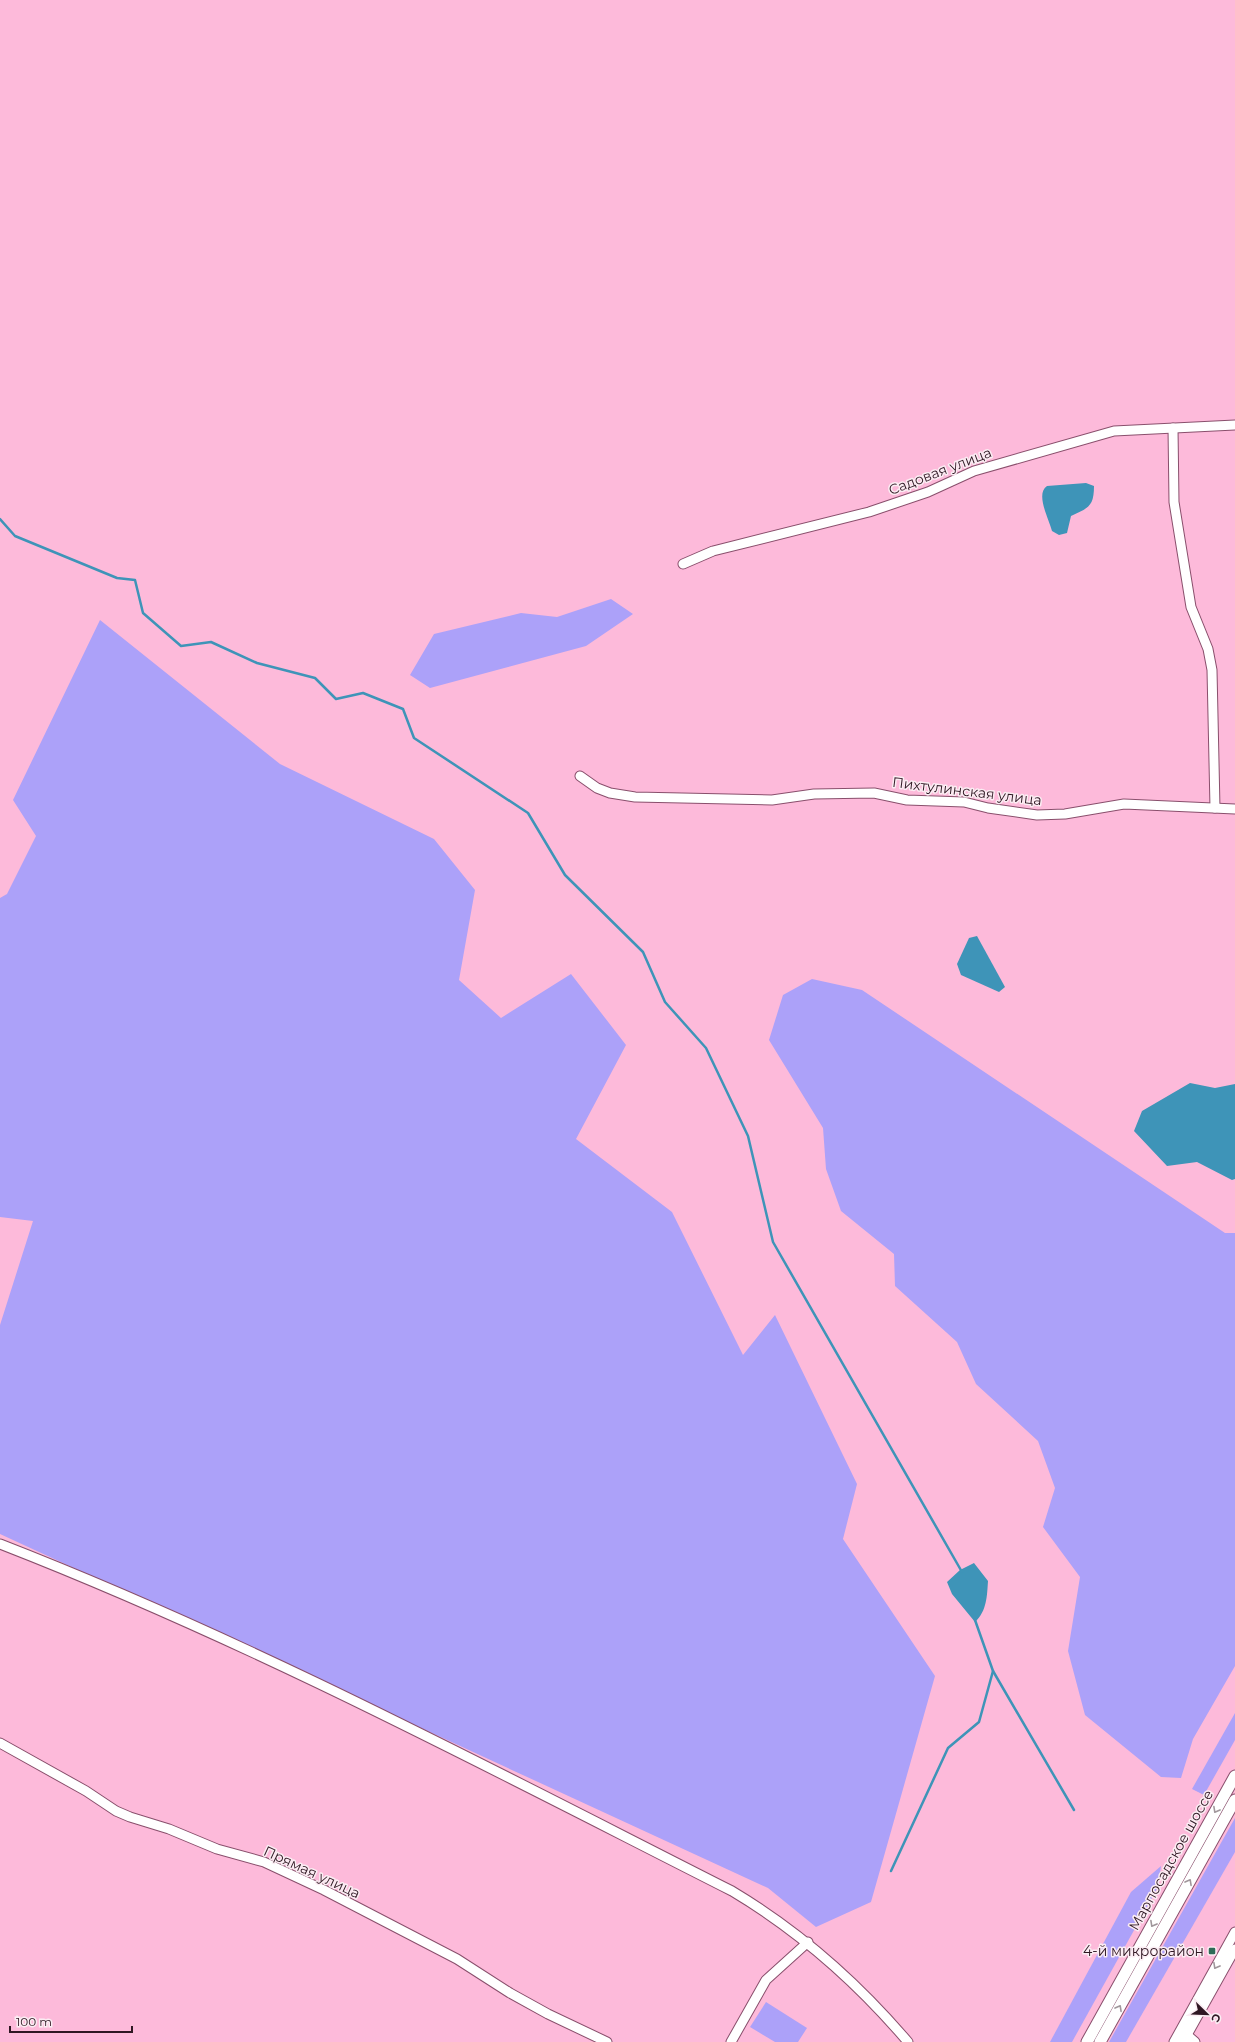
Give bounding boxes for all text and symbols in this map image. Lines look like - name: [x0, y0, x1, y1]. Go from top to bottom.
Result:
- street label: Садовая улица: [886, 443, 994, 499]
- street label: Пихтулинская улица: [891, 773, 1043, 809]
- street label: Марпосадское шоссе: [1125, 1787, 1217, 1933]
- one-way arrow: [1213, 1806, 1221, 1813]
- street label: Прямая улица: [261, 1842, 363, 1902]
- one-way arrow: [1185, 1879, 1192, 1886]
- one-way arrow: [1150, 1919, 1157, 1927]
- place label: 4-й микрорайон: [1083, 1942, 1204, 1960]
- marker: 4-й микрорайон: [1207, 1946, 1217, 1956]
- one-way arrow: [1213, 1962, 1220, 1969]
- north arrow: [1187, 1994, 1227, 2034]
- one-way arrow: [1115, 2005, 1122, 2012]
- scale bar: [10, 2008, 132, 2034]
- text: С: [1208, 2011, 1224, 2024]
- text: 100 m: [16, 2014, 52, 2029]

